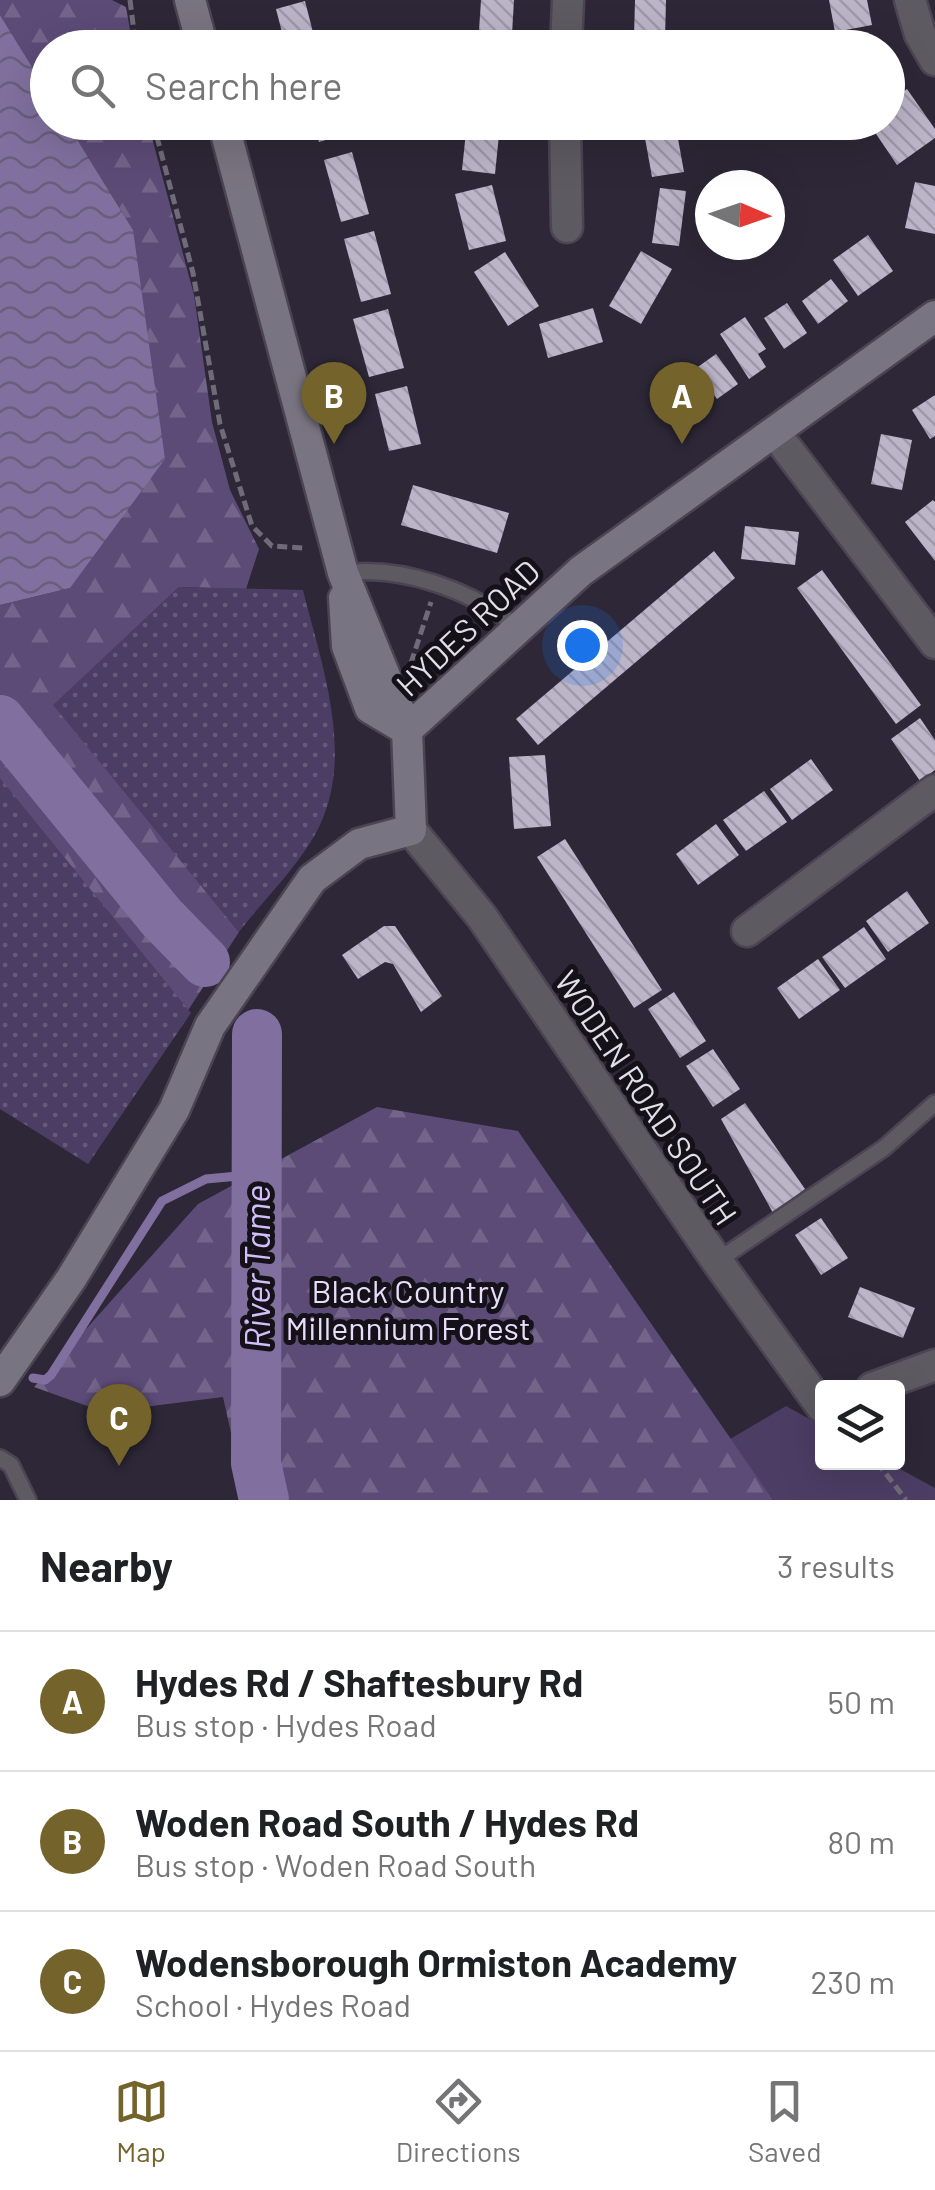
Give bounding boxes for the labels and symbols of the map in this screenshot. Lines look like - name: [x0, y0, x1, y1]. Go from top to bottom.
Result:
- north arrow: [695, 170, 785, 260]
- pin: B: [302, 362, 366, 444]
- pin: A: [650, 362, 714, 444]
- street label: HYDES ROAD: [388, 551, 546, 703]
- your location: [557, 620, 608, 671]
- street label: WODEN ROAD SOUTH: [548, 963, 746, 1231]
- water label: River Tame: [235, 1185, 277, 1349]
- park label: Black Country Millennium Forest: [285, 1271, 531, 1346]
- pin: C: [86, 1384, 152, 1466]

